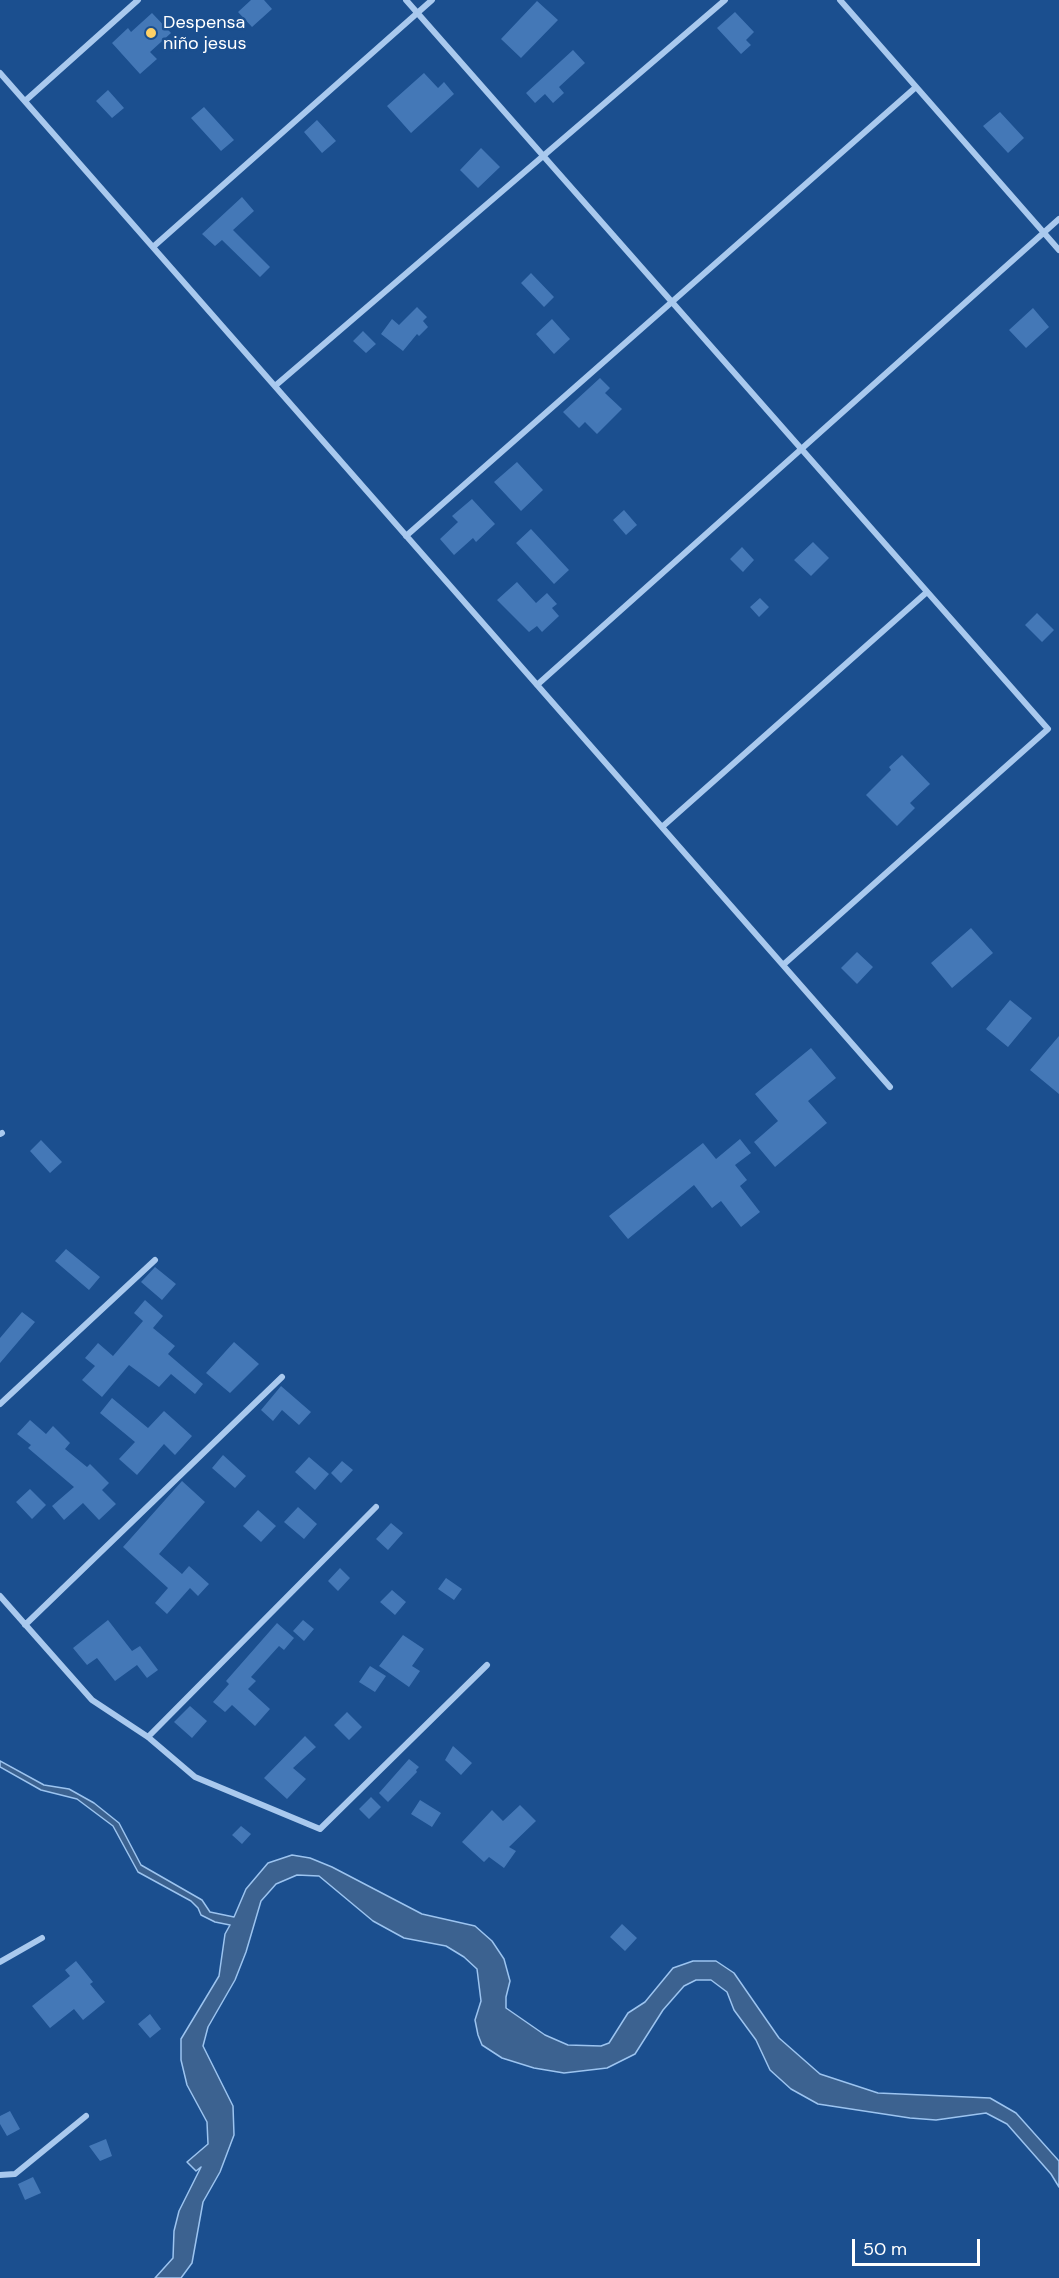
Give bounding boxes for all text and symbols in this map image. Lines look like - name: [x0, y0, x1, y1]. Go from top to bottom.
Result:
- place label: Despensa niño jesus: [163, 12, 246, 54]
- marker: Despensa niño jesus: [144, 26, 158, 40]
- scale bar: [855, 2227, 982, 2265]
- text: 50 m: [863, 2237, 907, 2261]

